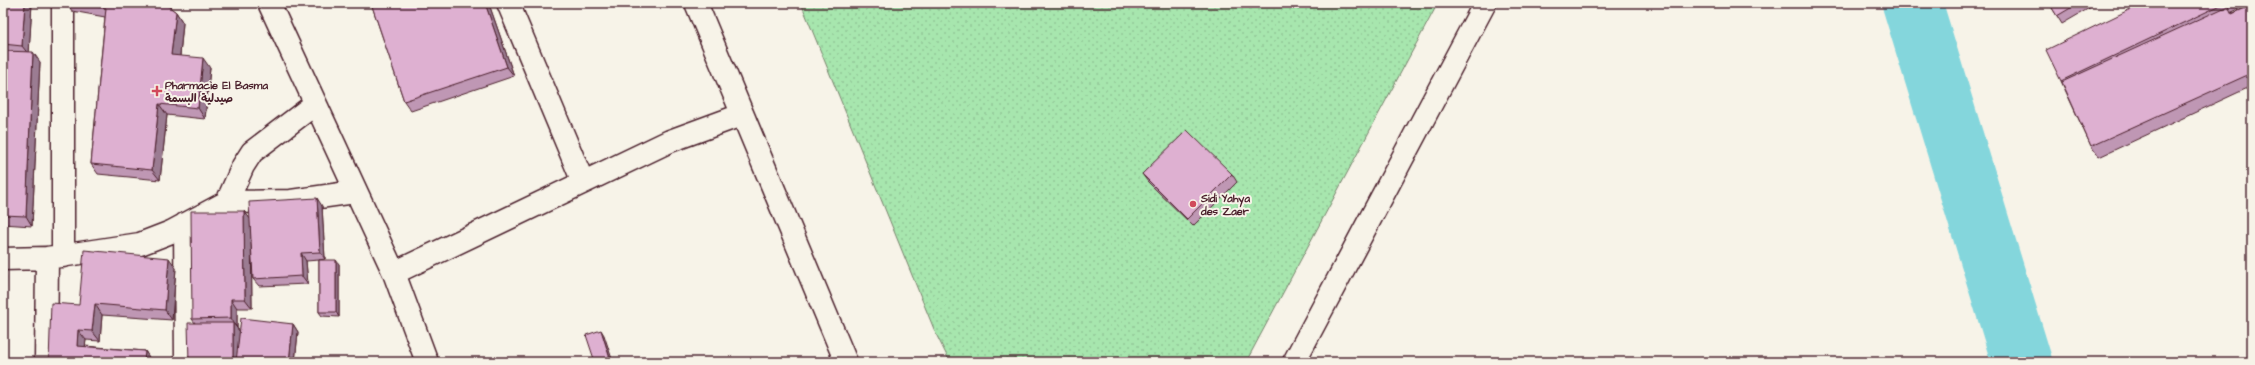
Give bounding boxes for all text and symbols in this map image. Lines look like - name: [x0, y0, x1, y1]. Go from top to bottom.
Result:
- place label: Pharmacie El Basma صيدلية البسمة: [165, 78, 268, 106]
- marker: Pharmacie El Basma صيدلية البسمة: [152, 86, 162, 96]
- place label: Sidi Yahya des Zaer: [1200, 191, 1250, 219]
- marker: Sidi Yahya des Zaer: [1188, 199, 1198, 209]

